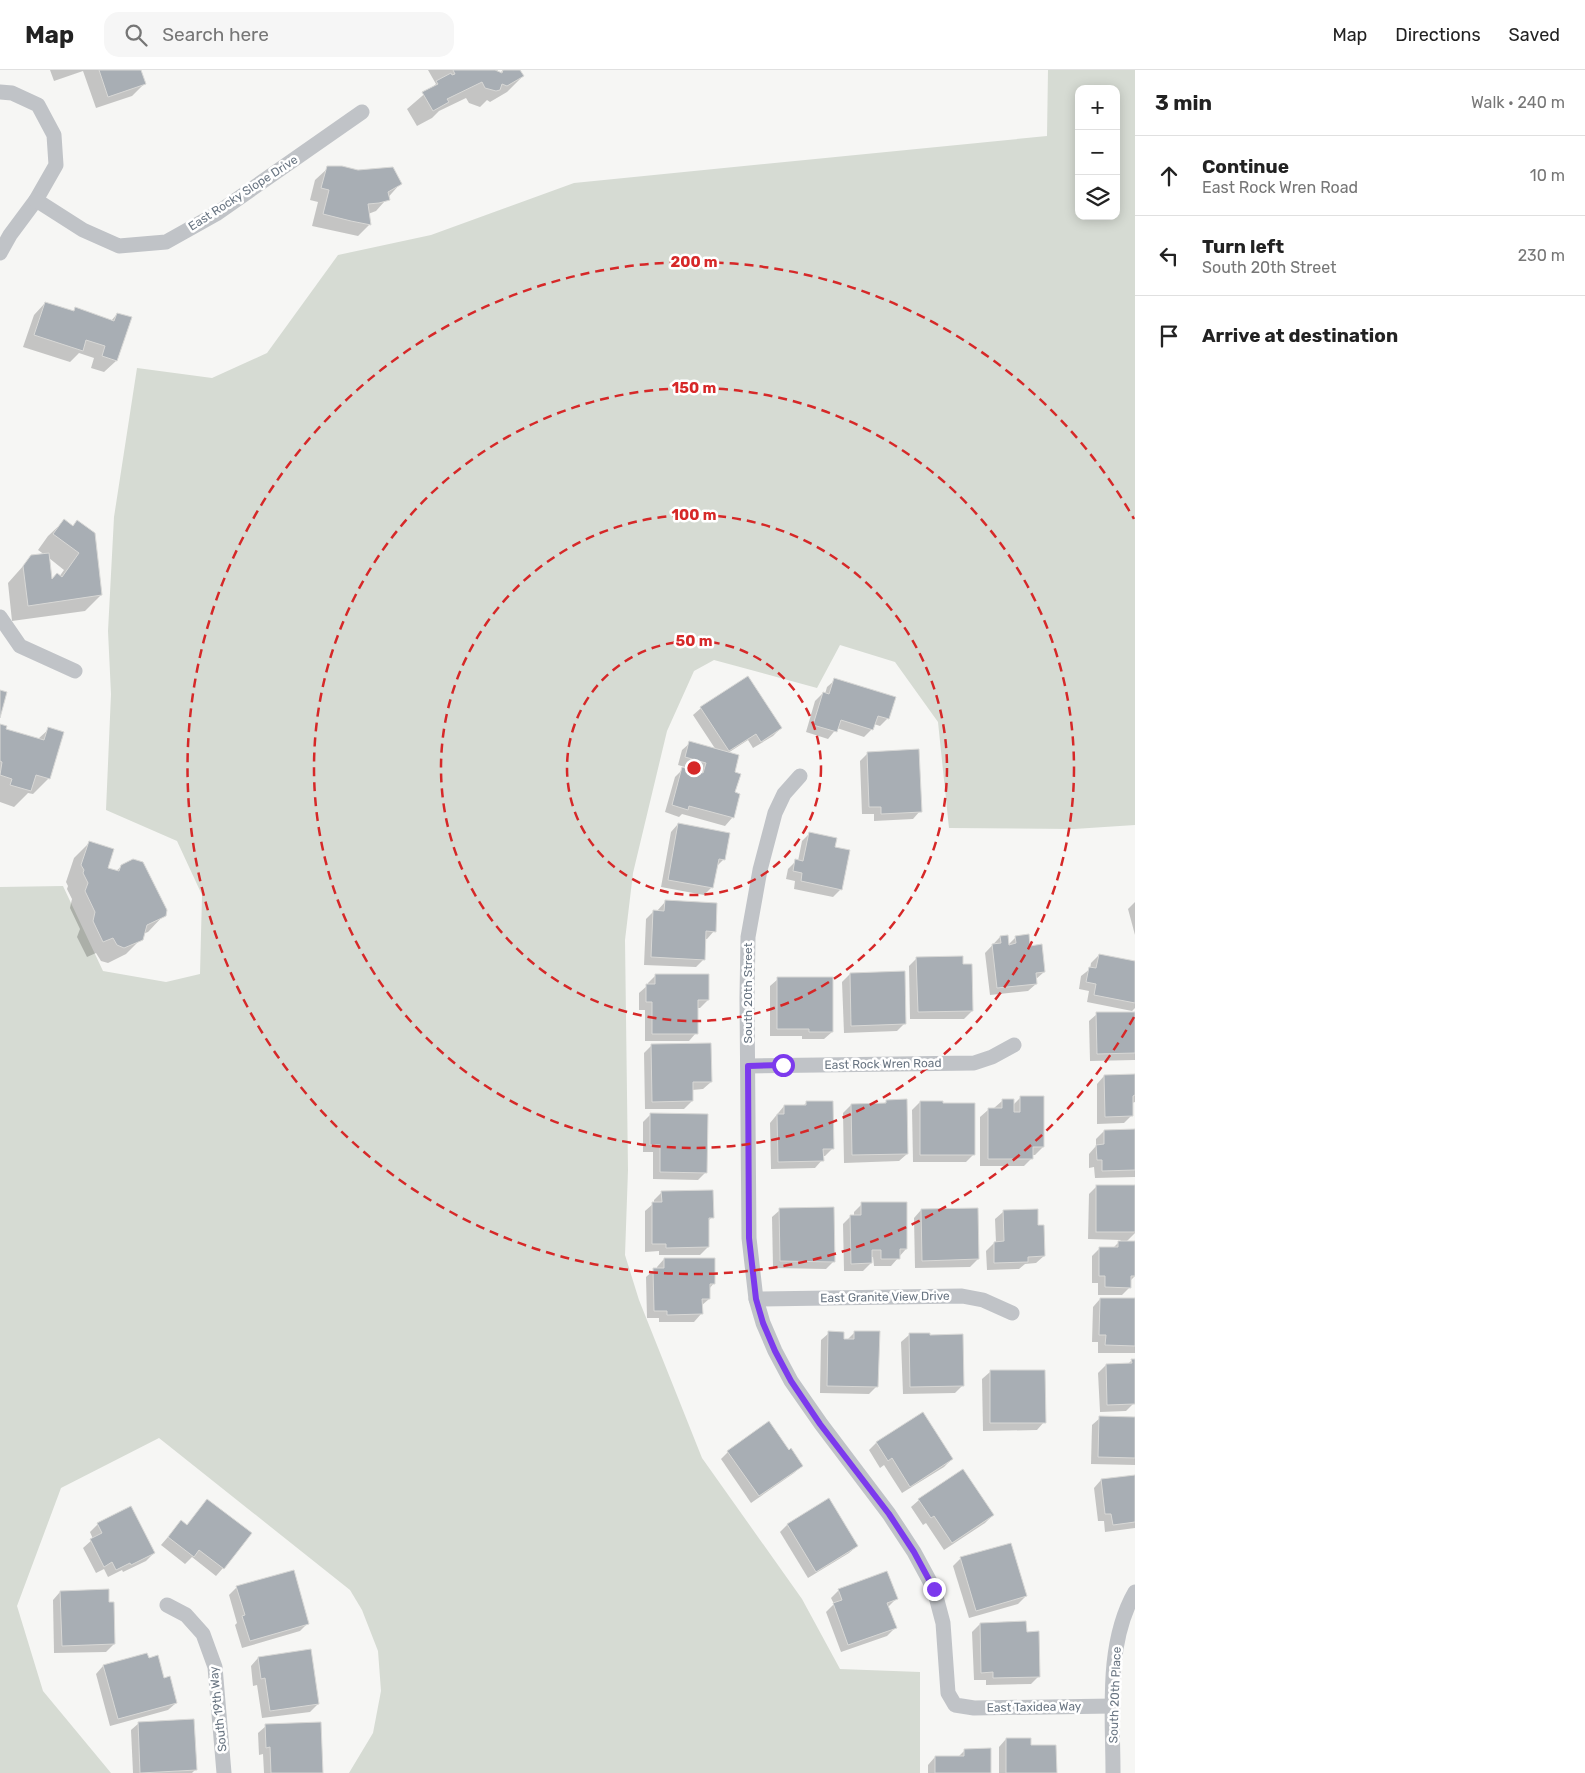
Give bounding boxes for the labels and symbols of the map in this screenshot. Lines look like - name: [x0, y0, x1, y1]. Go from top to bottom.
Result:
- street label: East Rocky Slope Drive: [186, 152, 300, 234]
- text: 200 m: [670, 253, 718, 271]
- text: 150 m: [672, 379, 716, 397]
- text: 100 m: [672, 506, 716, 524]
- text: 50 m: [676, 632, 712, 650]
- centre of rings: [685, 759, 703, 777]
- street label: South 20th Street: [741, 942, 755, 1043]
- route start: [772, 1054, 795, 1077]
- street label: East Rock Wren Road: [824, 1056, 942, 1072]
- street label: East Granite View Drive: [820, 1289, 950, 1305]
- route end: [923, 1578, 946, 1601]
- street label: South 20th Place: [1106, 1646, 1124, 1744]
- street label: South 19th Way: [207, 1665, 229, 1752]
- street label: East Taxidea Way: [986, 1699, 1082, 1715]

